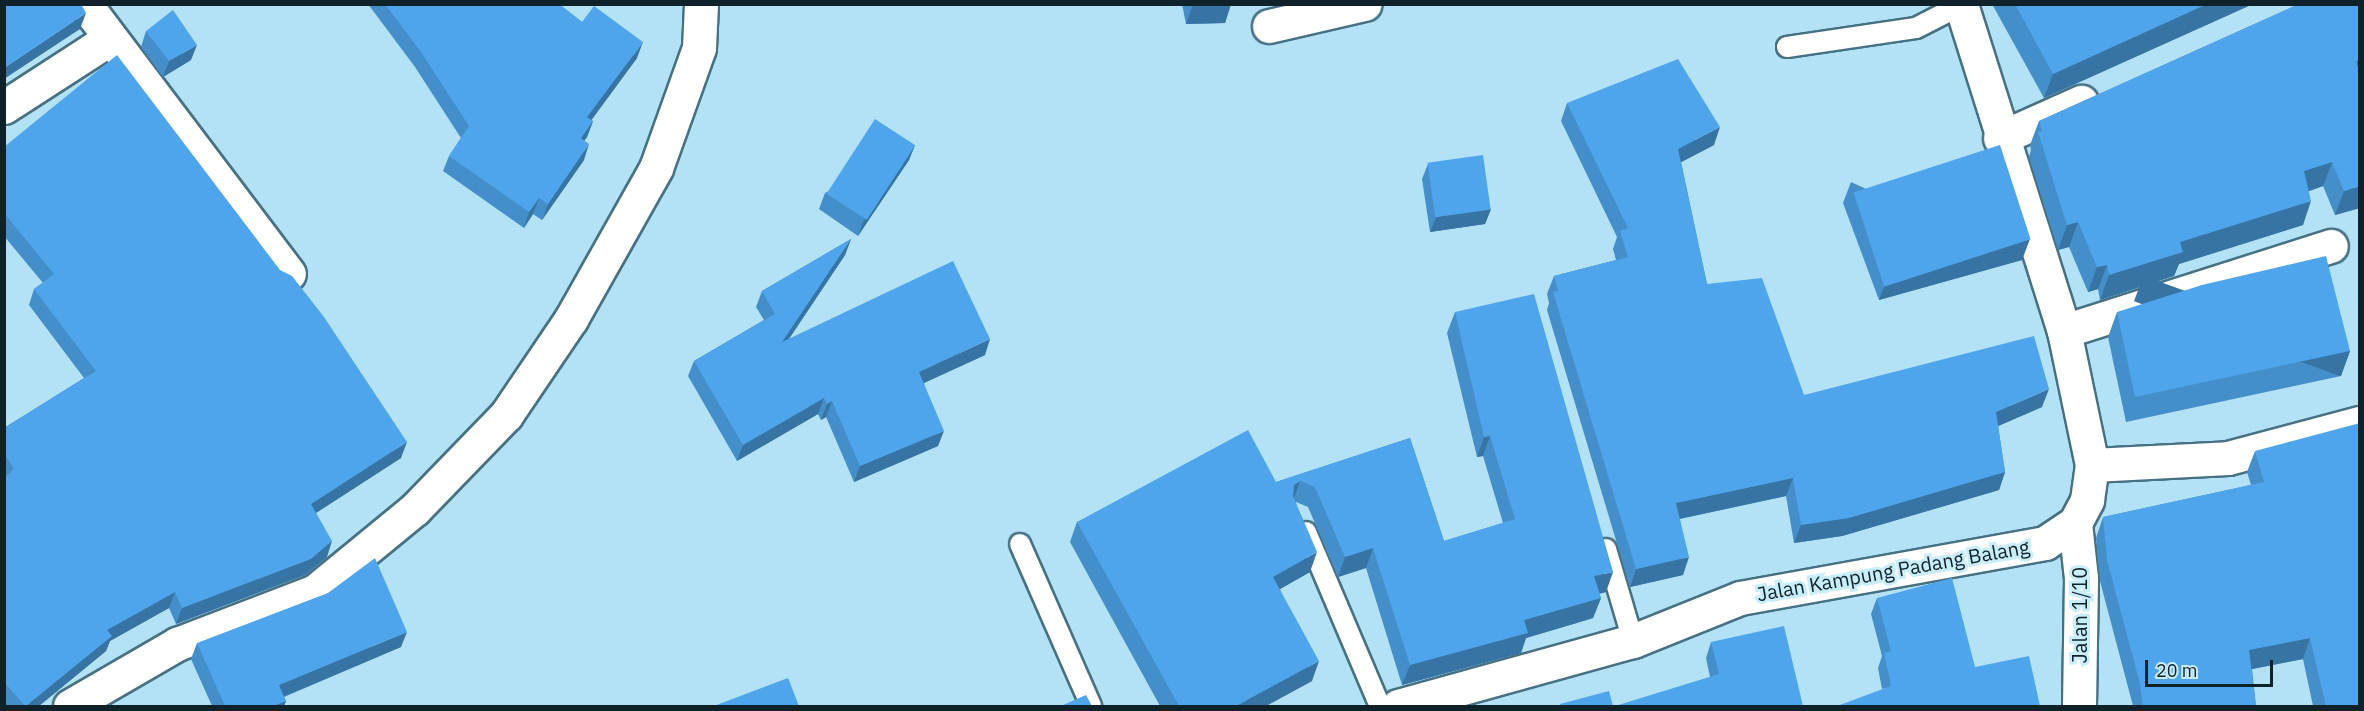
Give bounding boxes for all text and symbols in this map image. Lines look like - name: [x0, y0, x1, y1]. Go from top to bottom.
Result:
- street label: Jalan Kampung Padang Balang: [1755, 534, 2031, 606]
- street label: Jalan 1/10: [2067, 567, 2091, 663]
- scale bar: [2148, 648, 2276, 686]
- text: 20 m: [2156, 659, 2198, 682]

